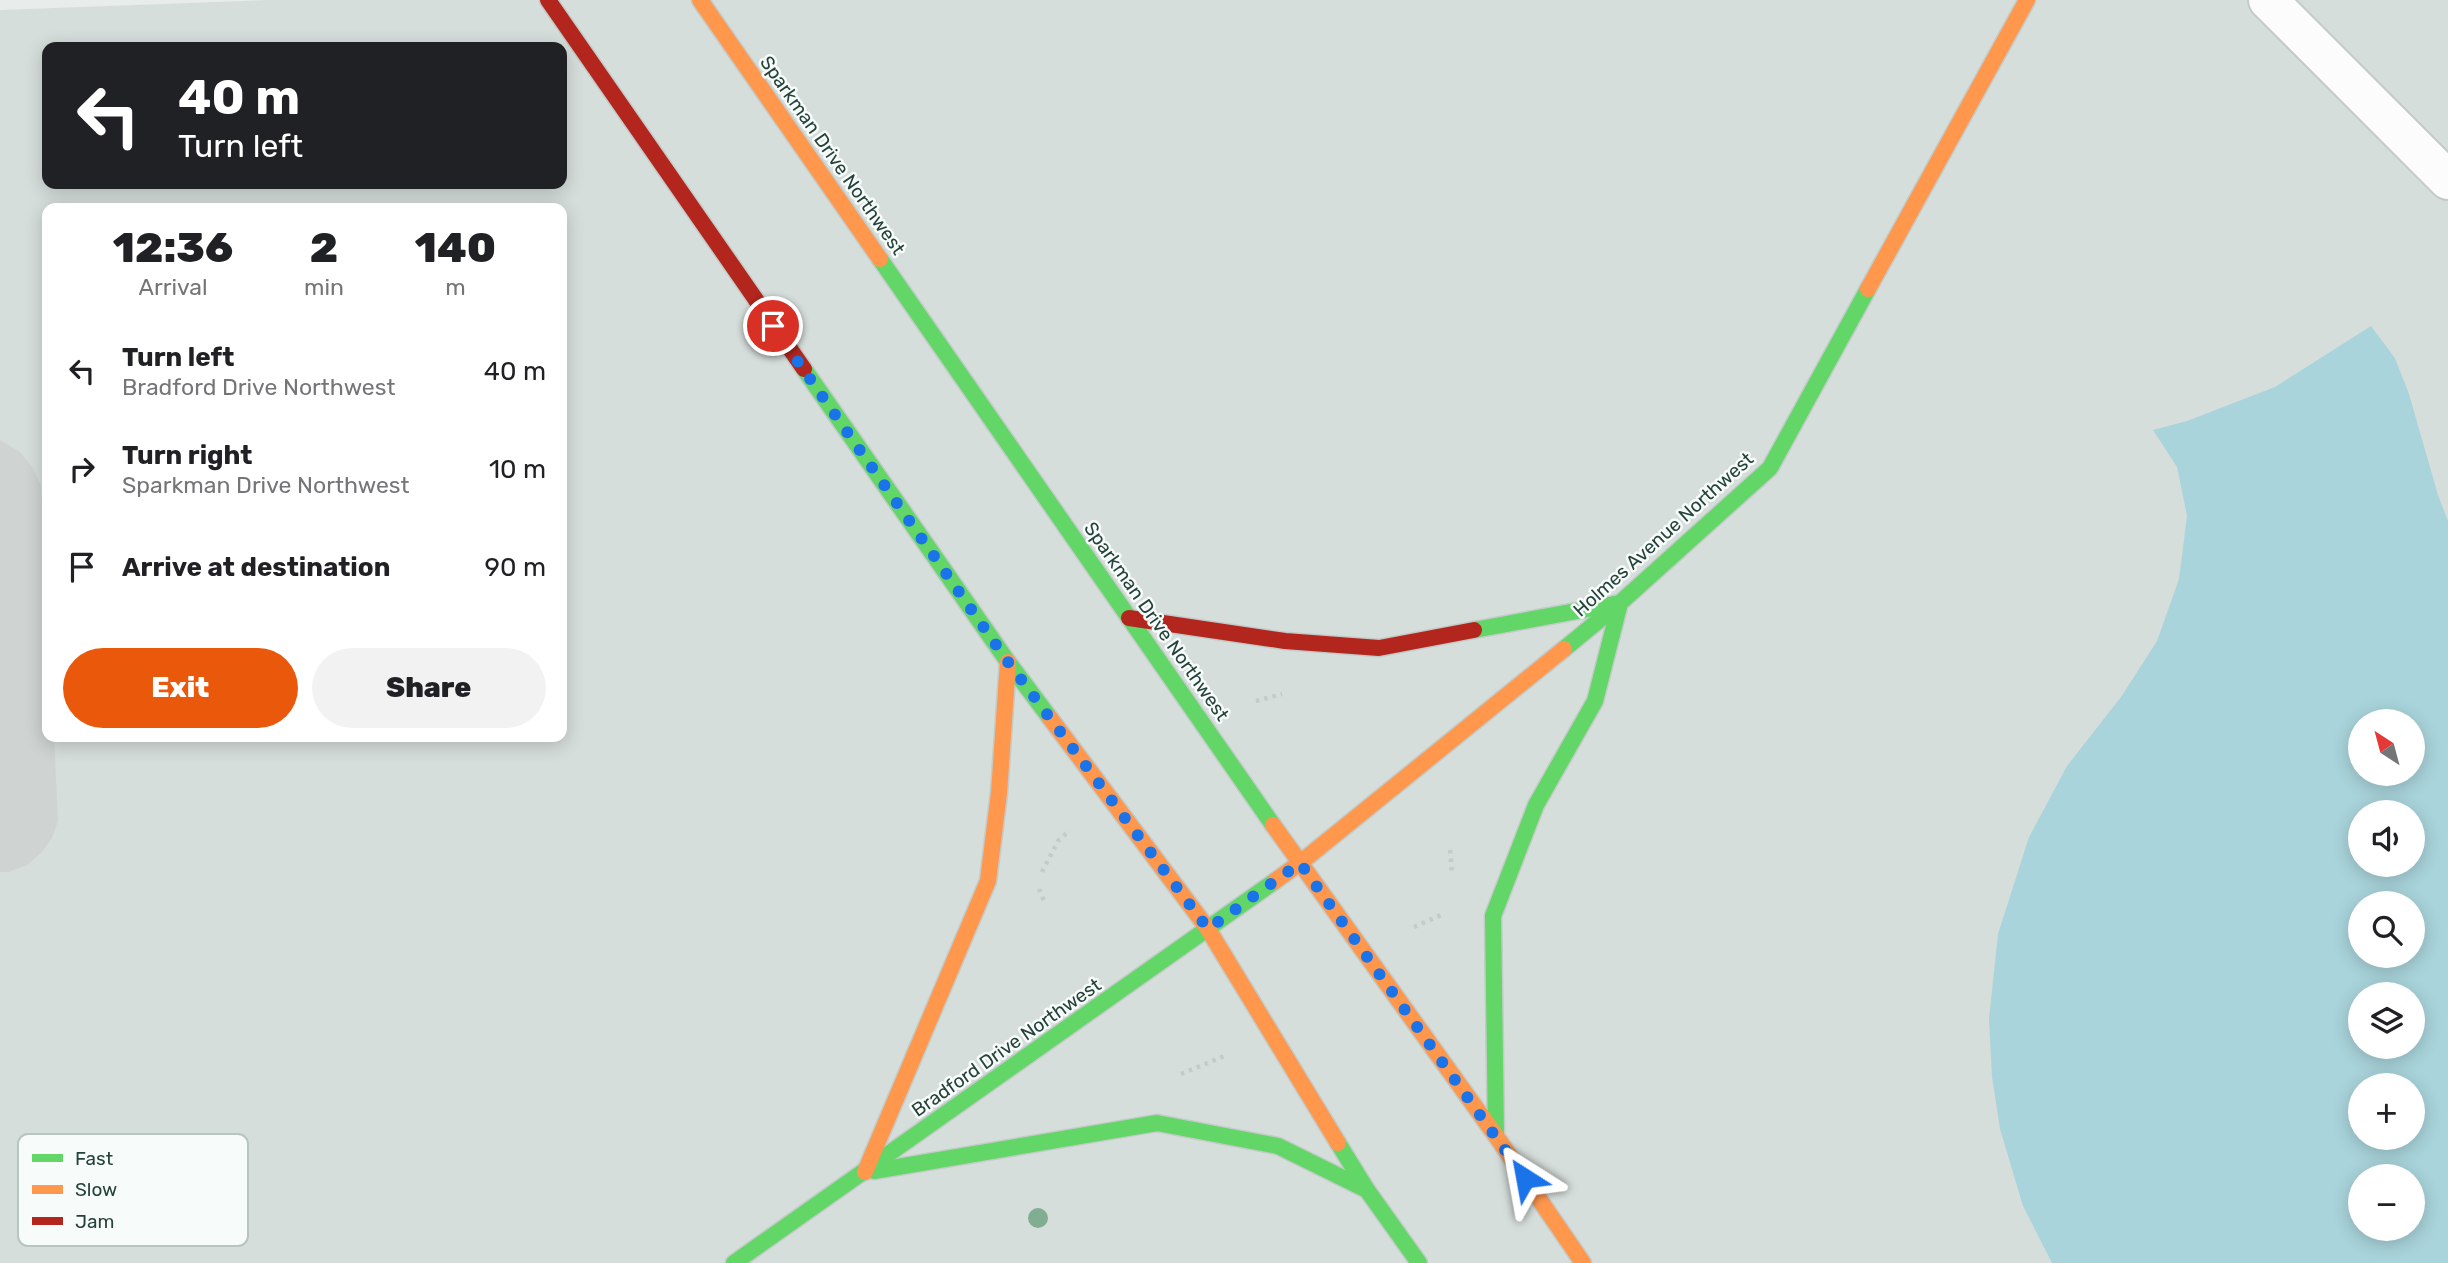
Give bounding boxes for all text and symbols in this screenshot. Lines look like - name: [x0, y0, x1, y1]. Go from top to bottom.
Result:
- street label: Sparkman Drive Northwest: [755, 51, 910, 260]
- text: 40 m: [178, 68, 300, 126]
- icon: left: [63, 70, 154, 161]
- text: Turn left: [178, 127, 303, 165]
- text: 12:36: [113, 223, 233, 273]
- text: 2: [310, 223, 338, 273]
- text: 140: [415, 223, 496, 273]
- text: Arrival: [139, 273, 208, 301]
- text: min: [304, 273, 344, 301]
- text: m: [445, 273, 466, 301]
- pin: [743, 296, 803, 356]
- icon: arrive: [754, 307, 792, 345]
- text: Turn left: [122, 342, 234, 373]
- icon: left: [63, 352, 101, 390]
- text: 40 m: [484, 356, 546, 387]
- text: Bradford Drive Northwest: [122, 373, 395, 401]
- text: Turn right: [122, 440, 252, 471]
- street label: Holmes Avenue Northwest: [1568, 447, 1759, 621]
- icon: right: [63, 450, 101, 488]
- text: 10 m: [489, 454, 546, 485]
- text: Sparkman Drive Northwest: [122, 471, 410, 499]
- street label: Sparkman Drive Northwest: [1079, 517, 1234, 726]
- icon: arrive: [63, 548, 101, 586]
- text: Arrive at destination: [122, 552, 390, 583]
- text: 90 m: [485, 552, 546, 583]
- button: Exit: [63, 648, 298, 728]
- button: Share: [312, 648, 546, 728]
- north arrow: [2348, 709, 2426, 786]
- map controls: [2348, 709, 2425, 1241]
- button: sound: [2348, 800, 2425, 877]
- button: search: [2348, 891, 2425, 968]
- street label: Bradford Drive Northwest: [907, 973, 1106, 1122]
- button: layers: [2348, 982, 2425, 1059]
- button: +: [2348, 1073, 2425, 1150]
- legend: [18, 1134, 248, 1246]
- position arrow: [1488, 1141, 1562, 1215]
- text: Fast: [75, 1147, 114, 1170]
- button: −: [2348, 1164, 2425, 1241]
- text: Slow: [75, 1178, 117, 1201]
- text: Jam: [75, 1210, 114, 1233]

